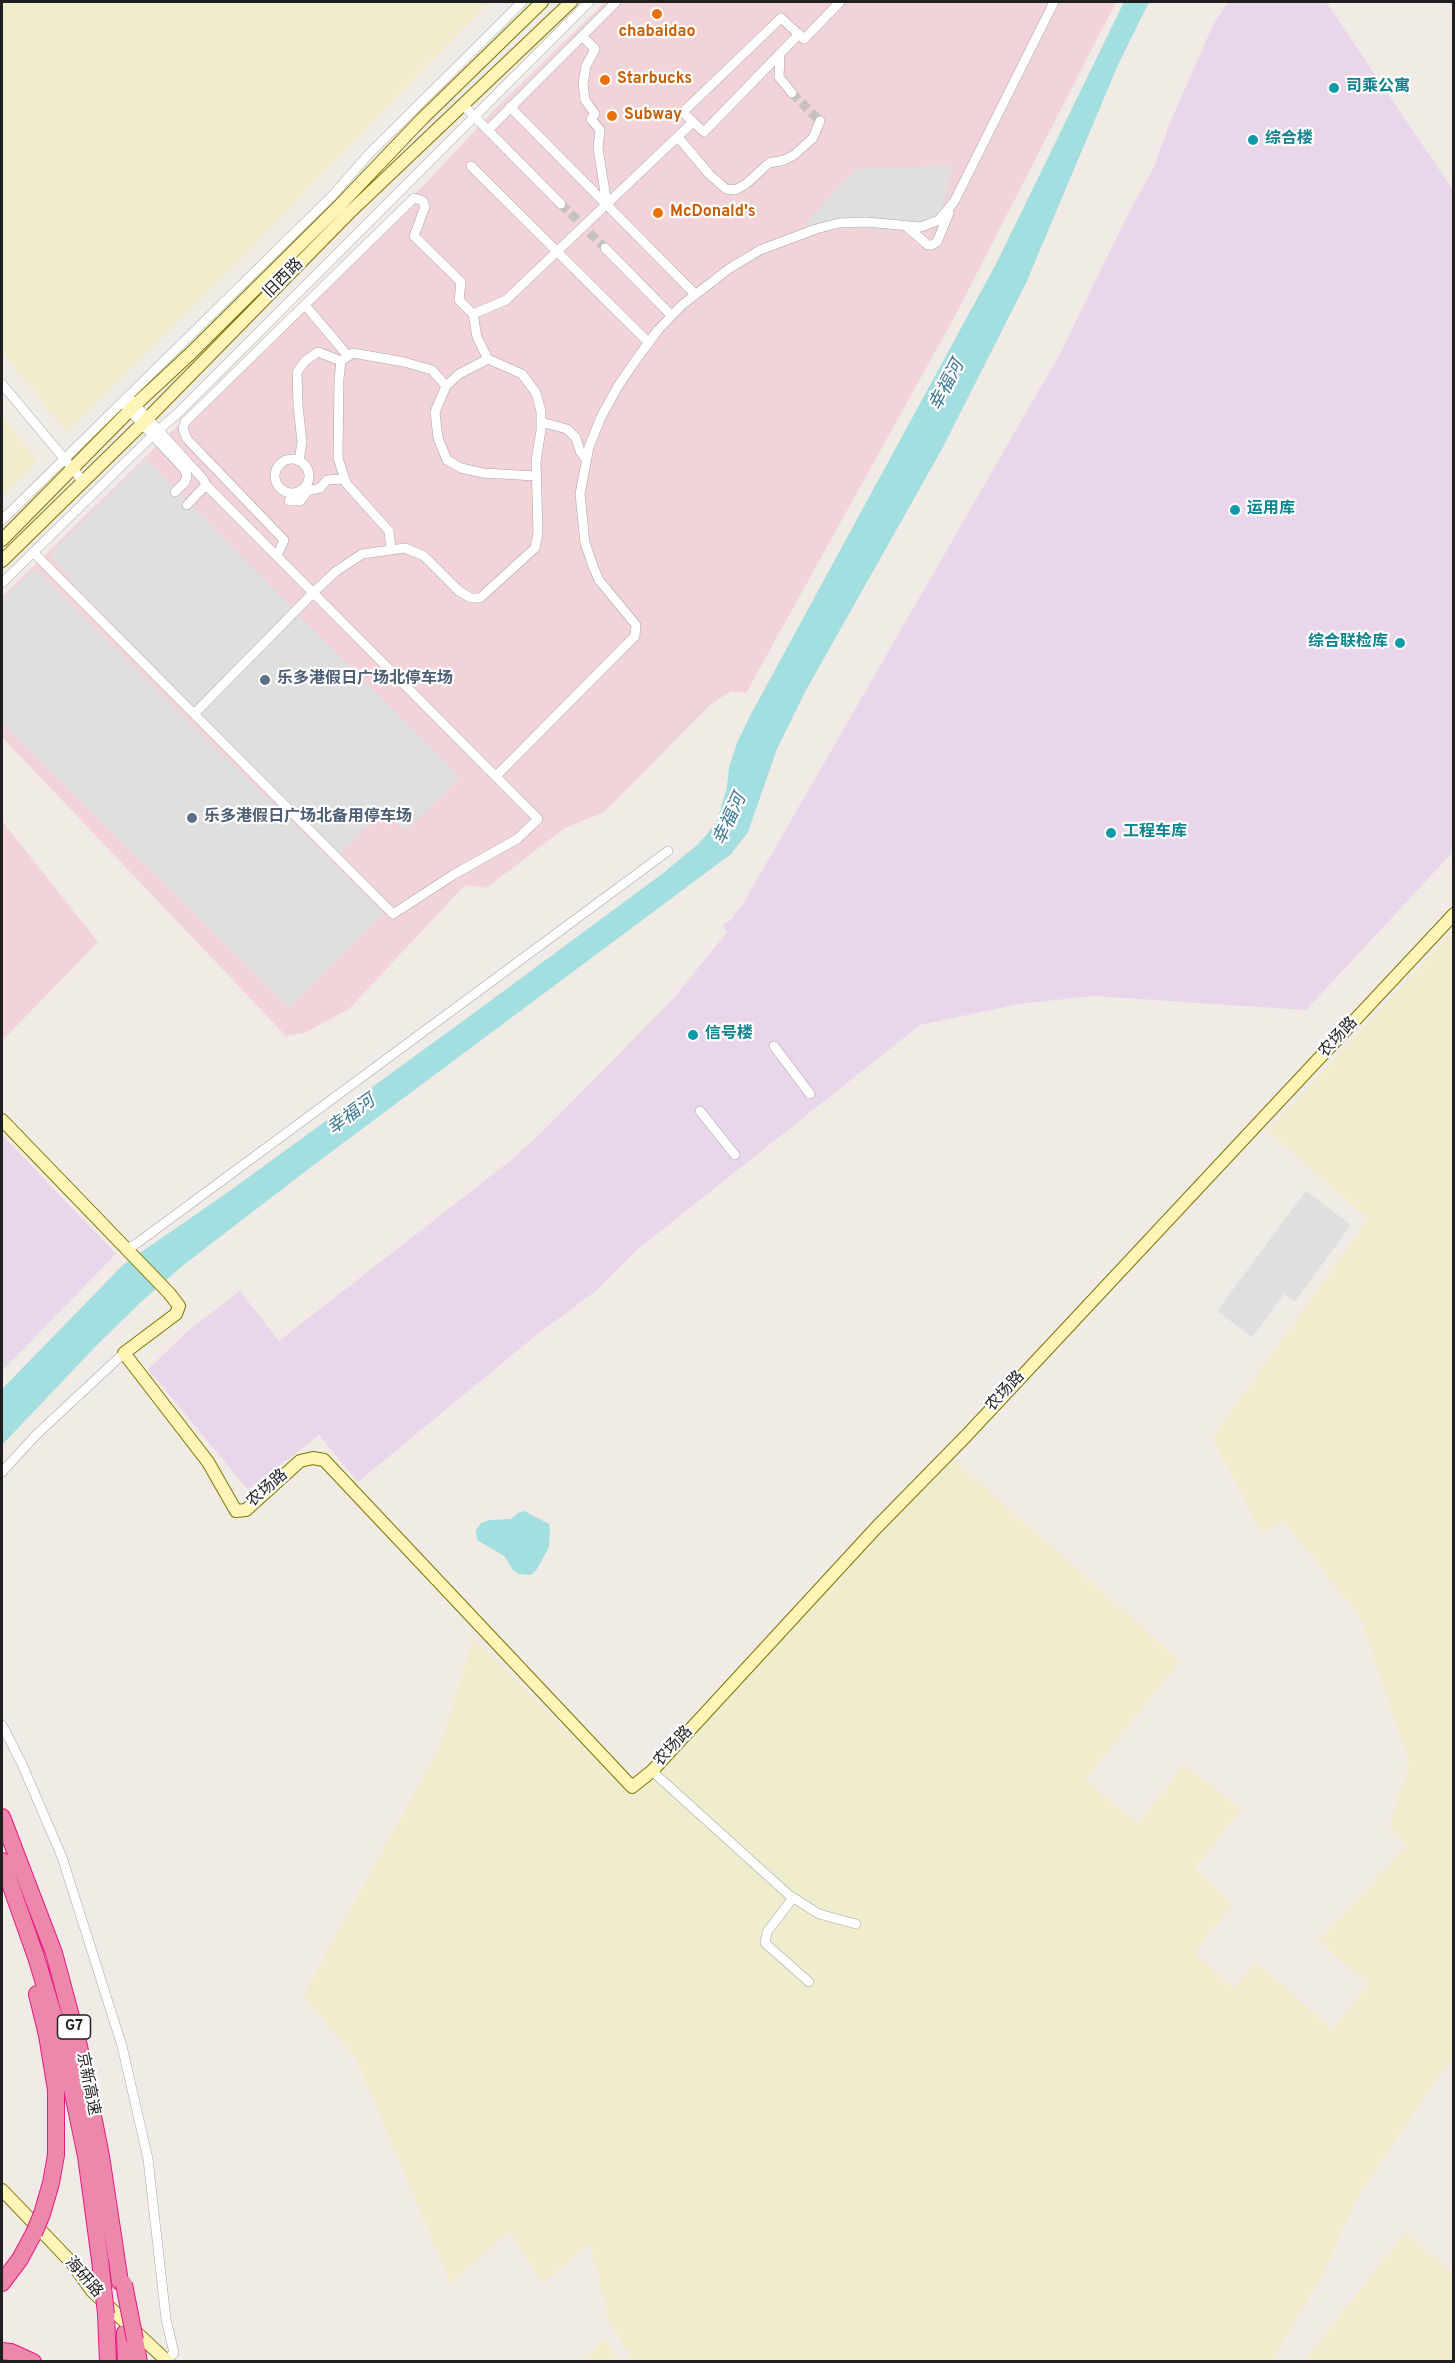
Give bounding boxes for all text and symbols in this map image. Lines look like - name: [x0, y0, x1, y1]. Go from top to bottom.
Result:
- marker: chabaidao: [650, 7, 664, 21]
- place label: chabaidao: [618, 23, 696, 43]
- place label: Starbucks: [617, 70, 692, 90]
- marker: Starbucks: [598, 73, 612, 87]
- place label: 司乘公寓: [1346, 78, 1410, 98]
- marker: 司乘公寓: [1327, 81, 1341, 95]
- place label: Subway: [624, 106, 682, 126]
- marker: Subway: [605, 109, 619, 123]
- place label: 综合楼: [1265, 130, 1313, 150]
- marker: 综合楼: [1246, 133, 1260, 147]
- place label: McDonald's: [670, 203, 756, 223]
- marker: McDonald's: [651, 206, 665, 220]
- street label: 旧西路: [260, 255, 308, 303]
- water label: 幸福河: [926, 357, 970, 415]
- place label: 运用库: [1247, 500, 1295, 520]
- marker: 运用库: [1228, 503, 1242, 517]
- place label: 综合联检库: [1308, 633, 1388, 653]
- marker: 综合联检库: [1393, 636, 1407, 650]
- place label: 乐多港假日广场北停车场: [277, 670, 453, 690]
- marker: 乐多港假日广场北停车场: [258, 673, 272, 687]
- water label: 幸福河: [710, 791, 752, 849]
- place label: 乐多港假日广场北备用停车场: [204, 808, 412, 828]
- marker: 乐多港假日广场北备用停车场: [185, 811, 199, 825]
- place label: 工程车库: [1123, 823, 1187, 843]
- marker: 工程车库: [1104, 826, 1118, 840]
- street label: 农场路: [1316, 1014, 1362, 1062]
- place label: 信号楼: [705, 1025, 753, 1045]
- marker: 信号楼: [686, 1028, 700, 1042]
- water label: 幸福河: [324, 1091, 380, 1141]
- street label: 农场路: [983, 1368, 1029, 1416]
- street label: 农场路: [244, 1466, 292, 1512]
- street label: 农场路: [651, 1723, 697, 1771]
- road number: G7: [58, 2015, 90, 2039]
- street label: 京新高速: [71, 2051, 103, 2117]
- street label: 海研路: [60, 2254, 106, 2302]

